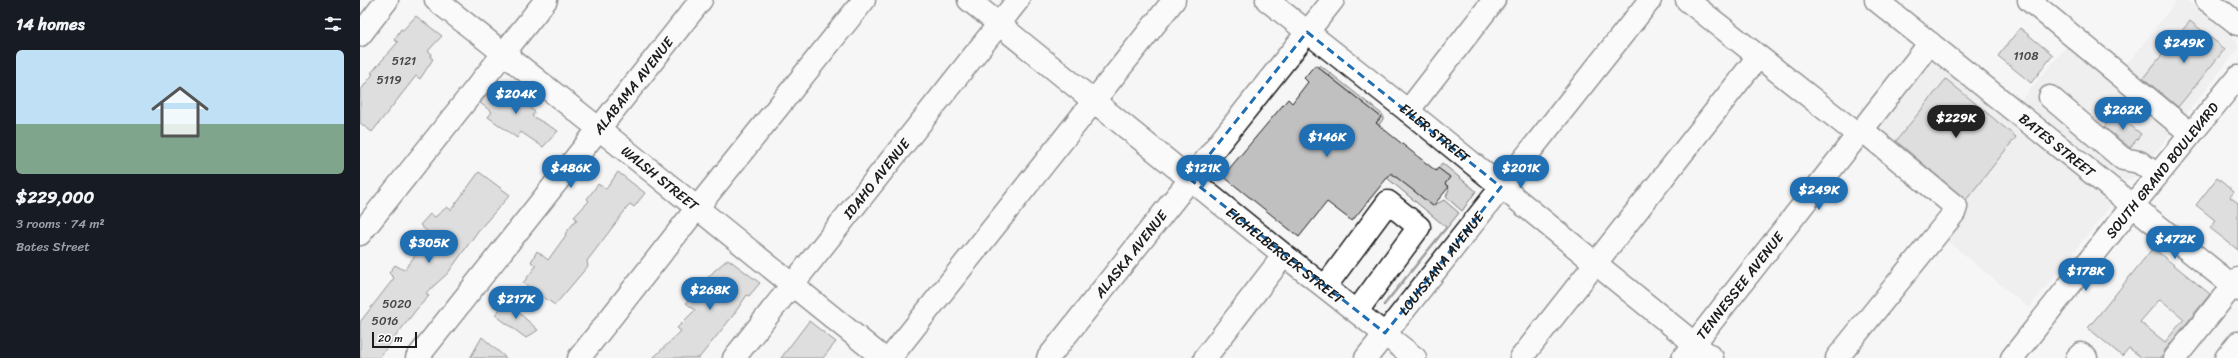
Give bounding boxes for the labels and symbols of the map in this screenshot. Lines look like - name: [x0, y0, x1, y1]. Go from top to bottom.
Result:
- street label: ALABAMA AVENUE: [586, 30, 681, 141]
- pin: $249K: [2156, 30, 2212, 64]
- house number: 1108: [2013, 45, 2039, 67]
- house number: 5121: [392, 50, 416, 72]
- house number: 5119: [377, 69, 402, 91]
- pin: $204K: [488, 81, 544, 115]
- street label: SOUTH GRAND BOULEVARD: [2099, 96, 2226, 244]
- street label: EILER STREET: [1394, 97, 1476, 170]
- pin: $262K: [2095, 97, 2151, 131]
- pin: $229K: [1928, 105, 1984, 139]
- street label: BATES STREET: [2013, 107, 2102, 185]
- pin: $146K: [1299, 124, 1355, 158]
- street label: IDAHO AVENUE: [836, 132, 918, 226]
- street label: WALSH STREET: [615, 139, 705, 218]
- pin: $486K: [543, 155, 599, 189]
- pin: $121K: [1175, 155, 1231, 189]
- pin: $201K: [1493, 155, 1549, 189]
- pin: $249K: [1791, 177, 1847, 211]
- street label: EICHELBERGER STREET: [1220, 200, 1350, 312]
- street label: ALASKA AVENUE: [1088, 204, 1175, 305]
- street label: LOUISIANA AVENUE: [1392, 205, 1492, 321]
- street label: TENNESSEE AVENUE: [1690, 225, 1791, 345]
- pin: $472K: [2147, 226, 2203, 260]
- pin: $305K: [401, 230, 457, 264]
- pin: $178K: [2058, 258, 2114, 292]
- pin: $268K: [682, 277, 738, 311]
- pin: $217K: [488, 286, 544, 320]
- house number: 5020: [382, 293, 412, 315]
- house number: 5016: [372, 310, 399, 332]
- scale bar: [372, 330, 417, 349]

